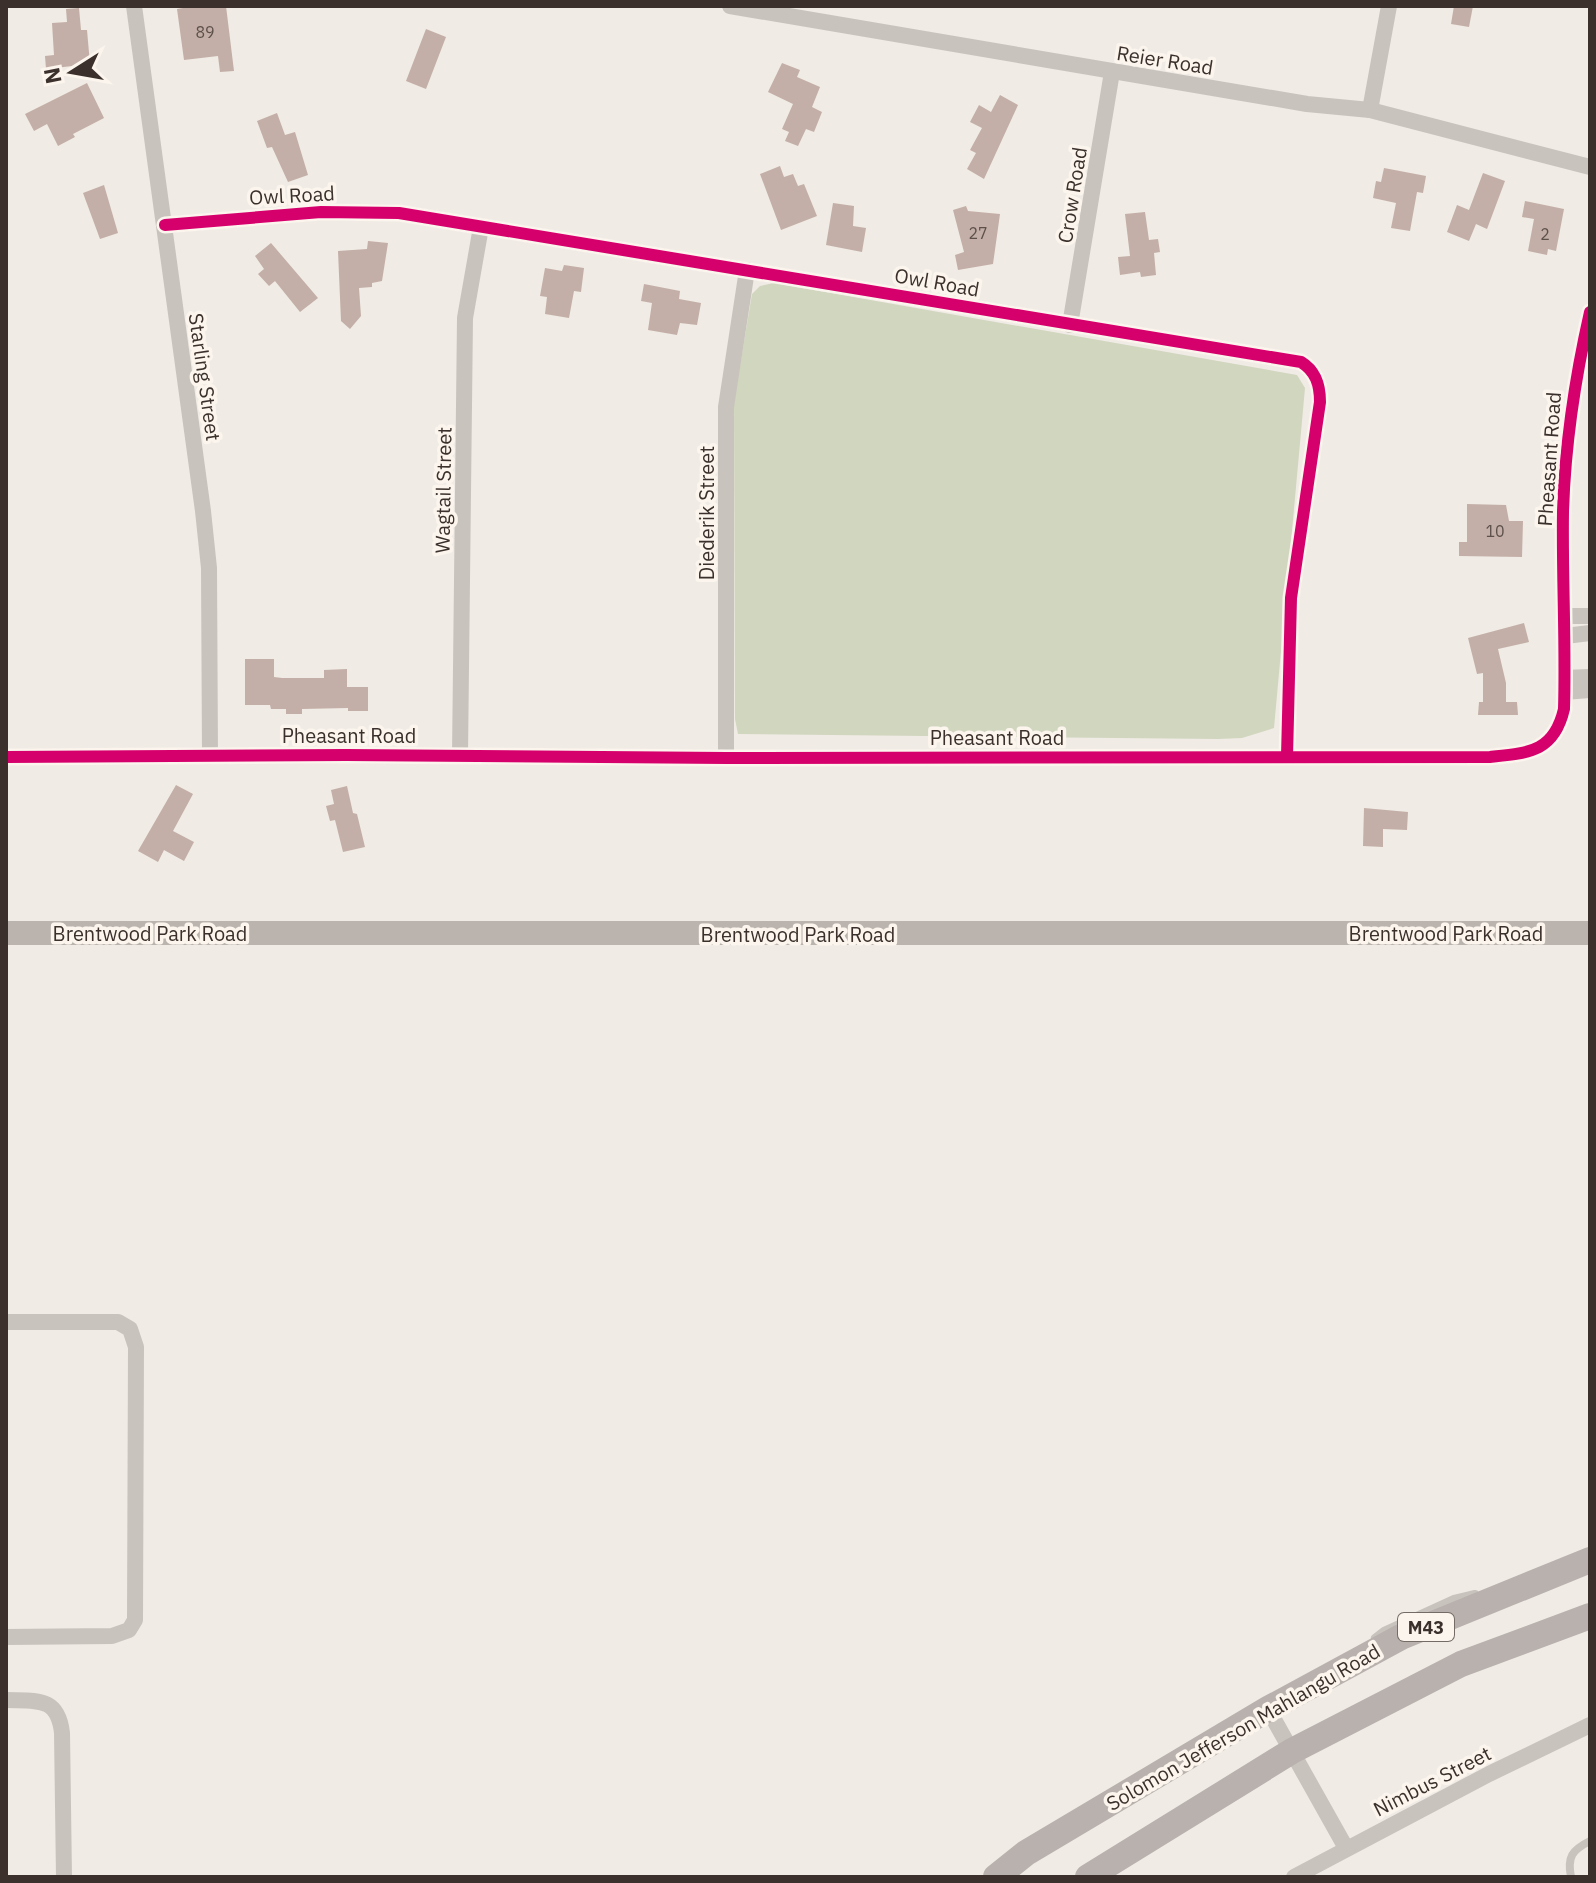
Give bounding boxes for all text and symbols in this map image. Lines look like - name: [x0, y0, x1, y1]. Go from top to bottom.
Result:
- house number: 89: [195, 22, 215, 42]
- north arrow: [32, 32, 112, 112]
- street label: Reier Road: [1115, 39, 1215, 81]
- text: N: [36, 65, 68, 87]
- street label: Crow Road: [1051, 145, 1093, 245]
- street label: Owl Road: [249, 179, 335, 211]
- house number: 27: [968, 223, 988, 243]
- house number: 2: [1540, 224, 1550, 244]
- street label: Owl Road: [892, 261, 982, 303]
- street label: Starling Street: [183, 311, 227, 443]
- street label: Pheasant Road: [1531, 391, 1567, 527]
- street label: Wagtail Street: [428, 426, 458, 554]
- street label: Diederik Street: [693, 446, 720, 580]
- house number: 10: [1485, 521, 1505, 541]
- street label: Pheasant Road: [282, 722, 416, 749]
- street label: Pheasant Road: [930, 724, 1064, 751]
- street label: Brentwood Park Road: [53, 920, 247, 947]
- street label: Brentwood Park Road: [1349, 920, 1543, 947]
- street label: Brentwood Park Road: [701, 921, 895, 948]
- road number: M43: [1398, 1613, 1454, 1641]
- street label: Solomon Jefferson Mahlangu Road: [1101, 1637, 1385, 1817]
- street label: Nimbus Street: [1368, 1740, 1496, 1822]

